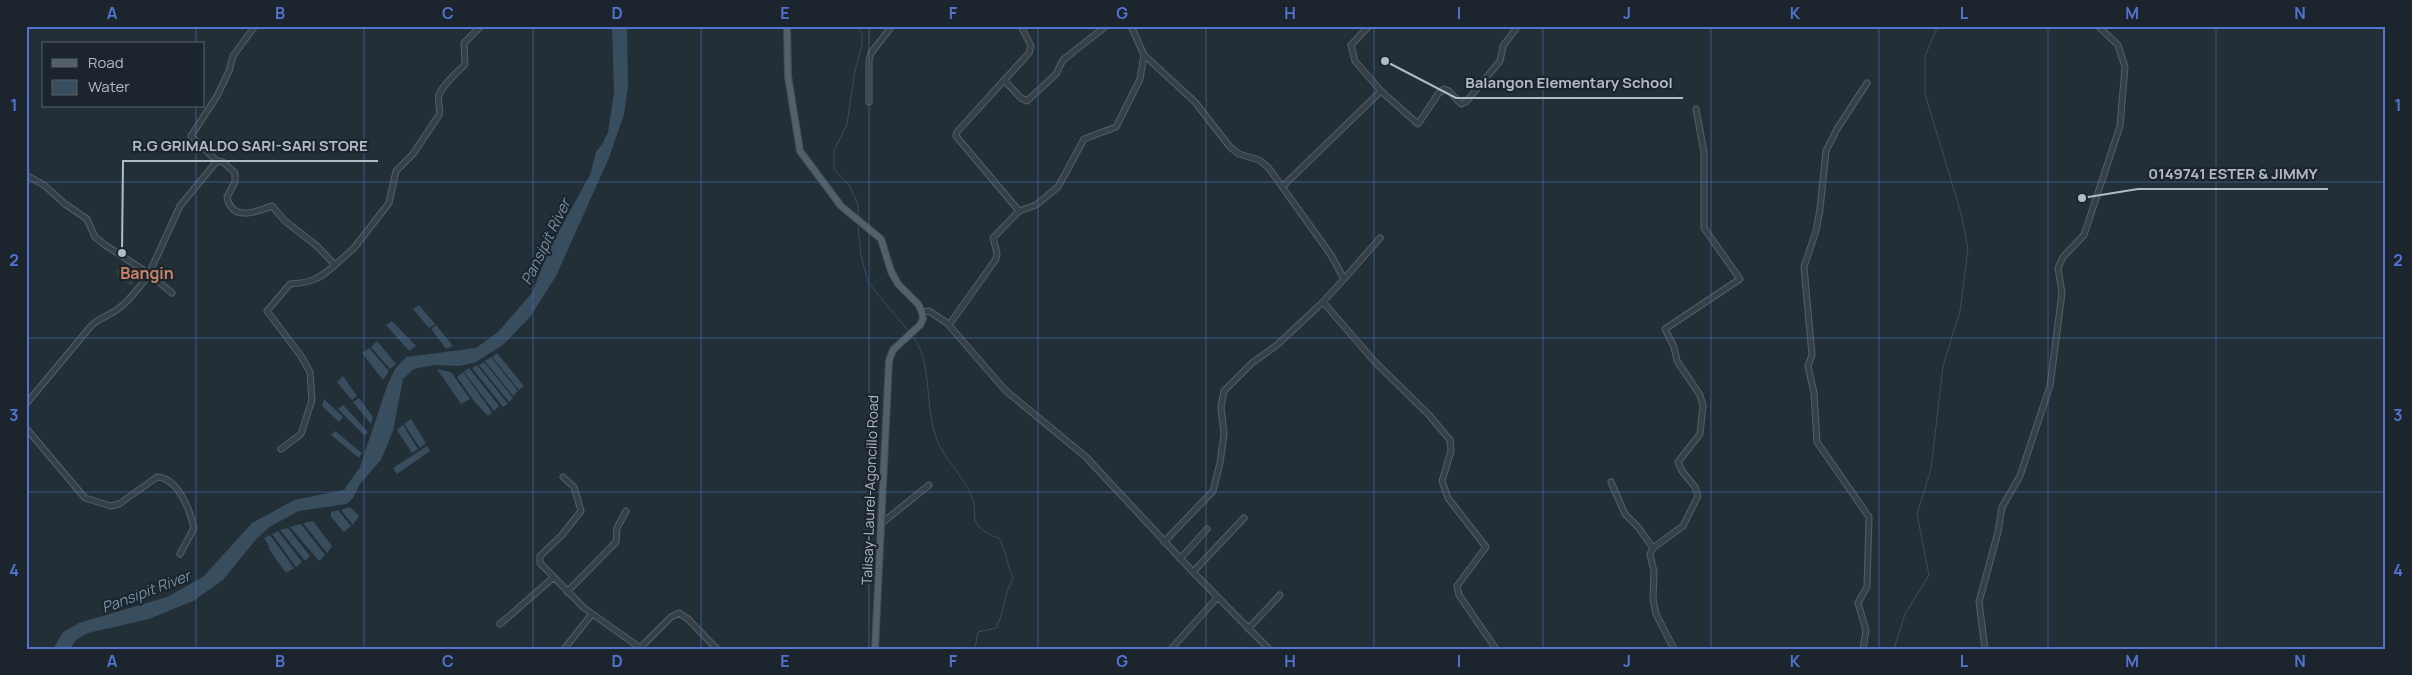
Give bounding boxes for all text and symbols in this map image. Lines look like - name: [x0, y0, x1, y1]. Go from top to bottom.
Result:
- text: A: [107, 2, 118, 24]
- text: B: [275, 2, 285, 24]
- text: C: [442, 2, 454, 24]
- text: D: [611, 2, 623, 24]
- text: E: [780, 2, 790, 24]
- text: F: [949, 2, 958, 24]
- text: G: [1116, 2, 1128, 24]
- text: H: [1284, 2, 1296, 24]
- text: I: [1457, 2, 1461, 24]
- text: J: [1623, 2, 1631, 24]
- text: K: [1790, 2, 1801, 24]
- text: L: [1960, 2, 1969, 24]
- text: M: [2125, 2, 2139, 24]
- text: N: [2294, 2, 2306, 24]
- legend: [42, 42, 205, 108]
- text: Road: [88, 52, 124, 73]
- callout: Balangon Elementary School: [1456, 68, 1683, 98]
- text: Balangon Elementary School: [1465, 72, 1673, 93]
- text: Water: [88, 76, 130, 97]
- text: 1: [10, 94, 18, 116]
- text: 1: [2394, 94, 2402, 116]
- callout: R.G GRIMALDO SARI-SARI STORE: [123, 131, 378, 161]
- text: R.G GRIMALDO SARI-SARI STORE: [132, 135, 368, 156]
- callout: 0149741 ESTER & JIMMY: [2138, 159, 2328, 189]
- text: 0149741 ESTER & JIMMY: [2148, 163, 2319, 184]
- water label: Pansipit River: [516, 193, 577, 288]
- text: 2: [9, 249, 19, 271]
- text: 2: [2393, 249, 2403, 271]
- district label: Bangin: [120, 262, 174, 284]
- street label: Talisay-Laurel-Agoncillo Road: [857, 395, 882, 585]
- text: 3: [9, 404, 19, 426]
- text: 3: [2393, 404, 2403, 426]
- text: 4: [9, 559, 19, 581]
- text: 4: [2393, 559, 2403, 581]
- water label: Pansipit River: [99, 564, 195, 618]
- text: A: [107, 650, 118, 672]
- text: B: [275, 650, 285, 672]
- text: C: [442, 650, 454, 672]
- text: D: [611, 650, 623, 672]
- text: E: [780, 650, 790, 672]
- text: F: [949, 650, 958, 672]
- text: G: [1116, 650, 1128, 672]
- text: H: [1284, 650, 1296, 672]
- text: I: [1457, 650, 1461, 672]
- text: J: [1623, 650, 1631, 672]
- text: K: [1790, 650, 1801, 672]
- text: L: [1960, 650, 1969, 672]
- text: M: [2125, 650, 2139, 672]
- text: N: [2294, 650, 2306, 672]

